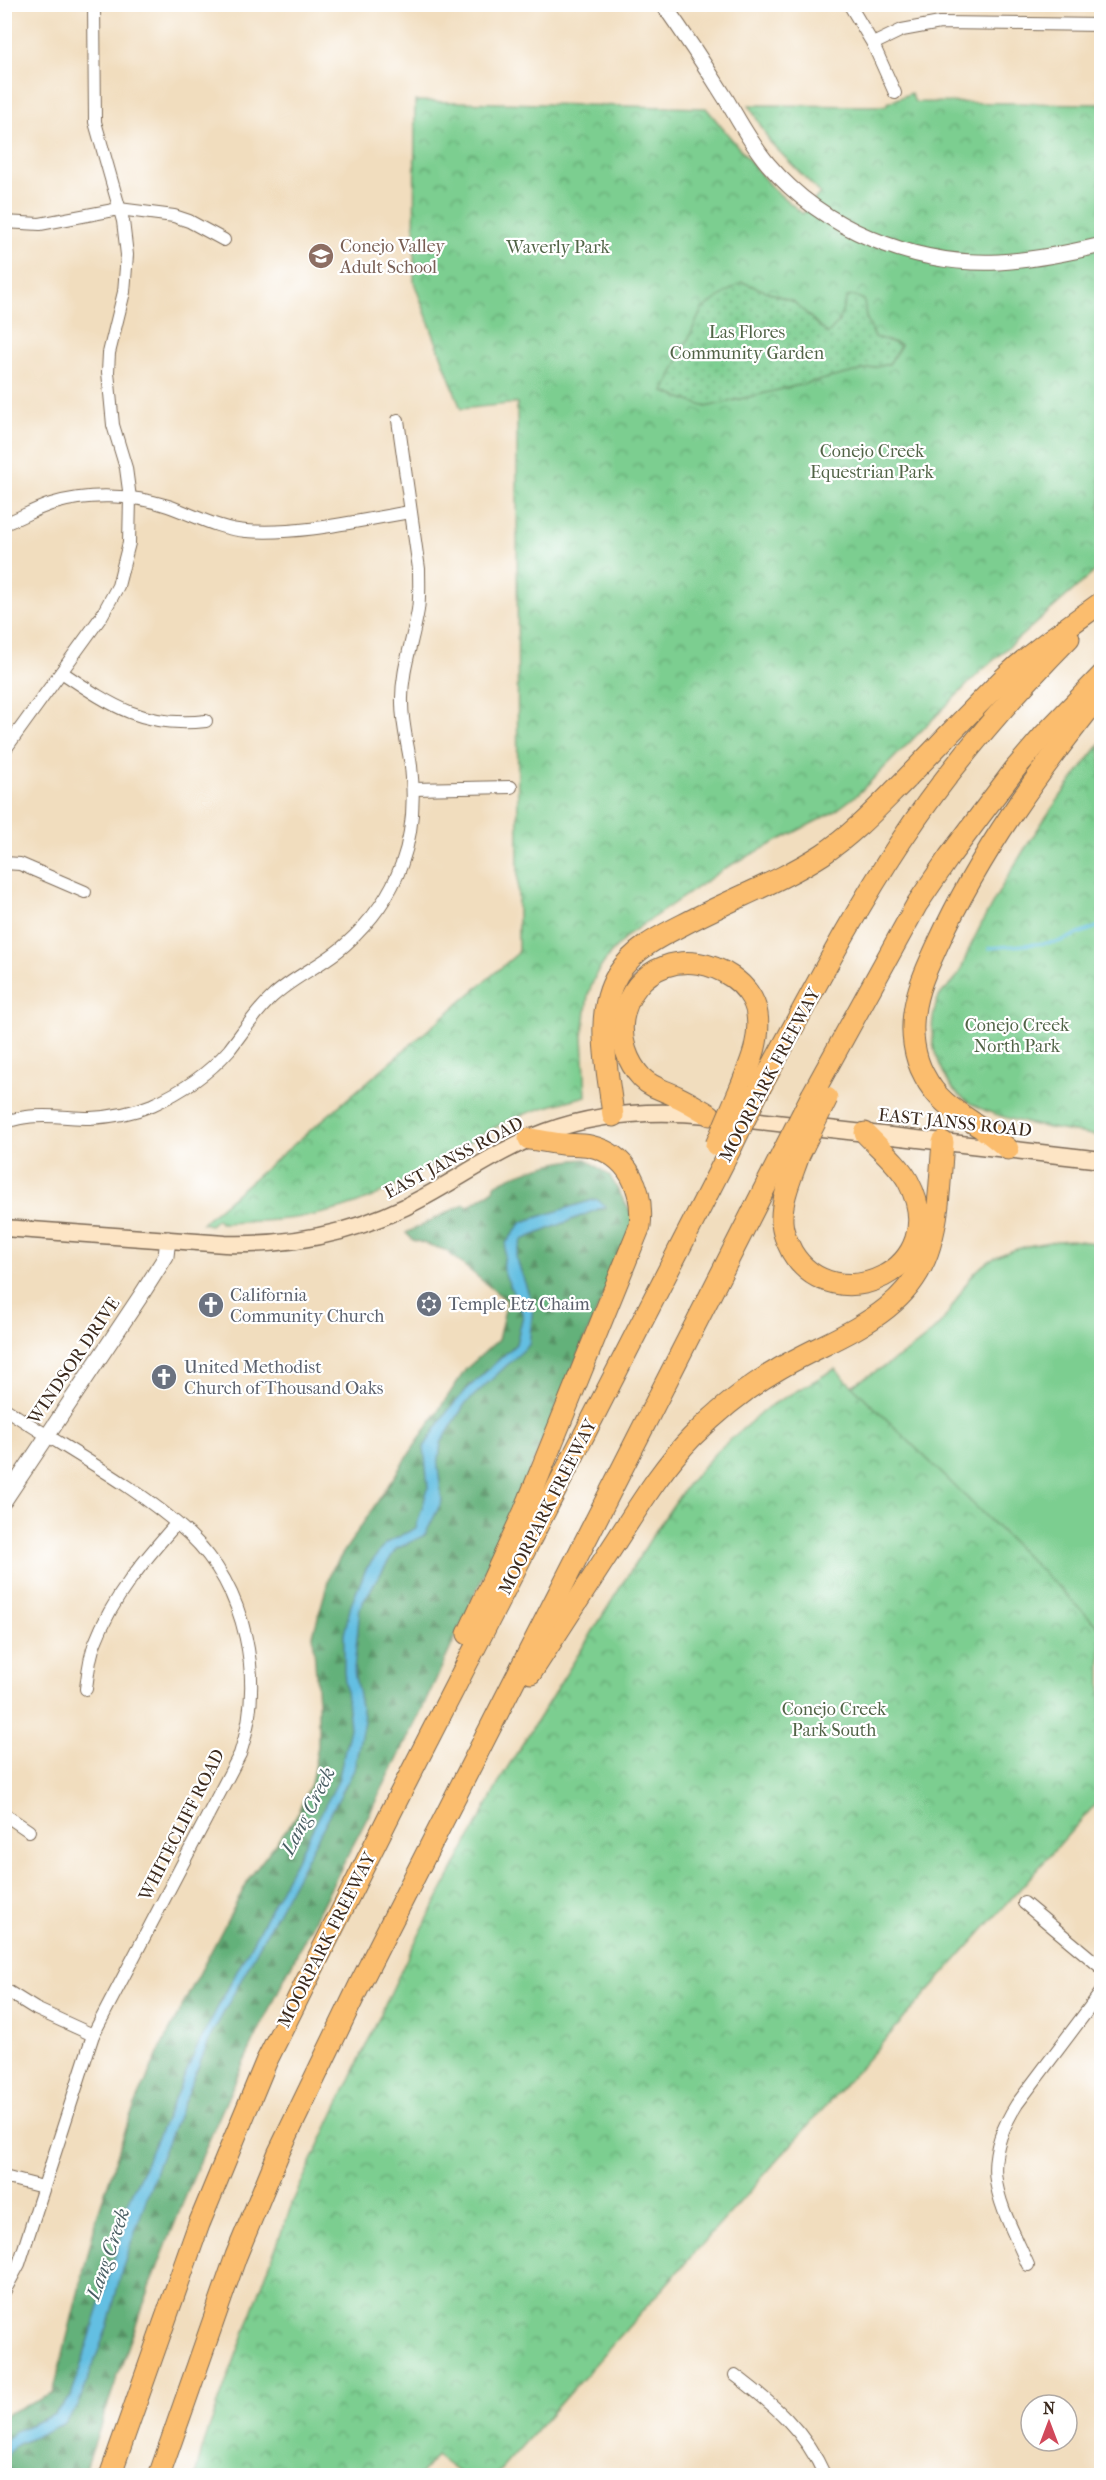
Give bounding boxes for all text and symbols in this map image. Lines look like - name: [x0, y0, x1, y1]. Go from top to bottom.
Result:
- place label: Conejo Valley Adult School: [339, 236, 446, 278]
- park label: Waverly Park: [505, 237, 610, 258]
- school or university icon: Conejo Valley Adult School: [306, 241, 336, 271]
- park label: Las Flores Community Garden: [670, 322, 825, 364]
- park label: Conejo Creek Equestrian Park: [810, 441, 935, 483]
- street label: MOORPARK FREEWAY: [715, 984, 825, 1166]
- park label: Conejo Creek North Park: [965, 1015, 1070, 1057]
- street label: EAST JANSS ROAD: [877, 1105, 1033, 1141]
- street label: EAST JANSS ROAD: [381, 1113, 527, 1203]
- place label: California Community Church: [230, 1285, 384, 1327]
- synagogue icon: Temple Etz Chaim: [414, 1289, 444, 1319]
- church icon: California Community Church: [196, 1290, 226, 1320]
- street label: WINDSOR DRIVE: [23, 1293, 124, 1429]
- place label: Temple Etz Chaim: [448, 1294, 590, 1315]
- place label: United Methodist Church of Thousand Oaks: [184, 1357, 384, 1399]
- church icon: United Methodist Church of Thousand Oaks: [149, 1362, 179, 1392]
- street label: MOORPARK FREEWAY: [495, 1415, 602, 1598]
- park label: Conejo Creek Park South: [782, 1699, 887, 1741]
- street label: WHITECLIFF ROAD: [134, 1746, 229, 1905]
- water label: Lang Creek: [275, 1763, 340, 1861]
- street label: MOORPARK FREEWAY: [274, 1848, 381, 2031]
- water label: Lang Creek: [81, 2205, 134, 2305]
- north arrow: [1019, 2393, 1079, 2453]
- text: N: [1043, 2399, 1056, 2418]

